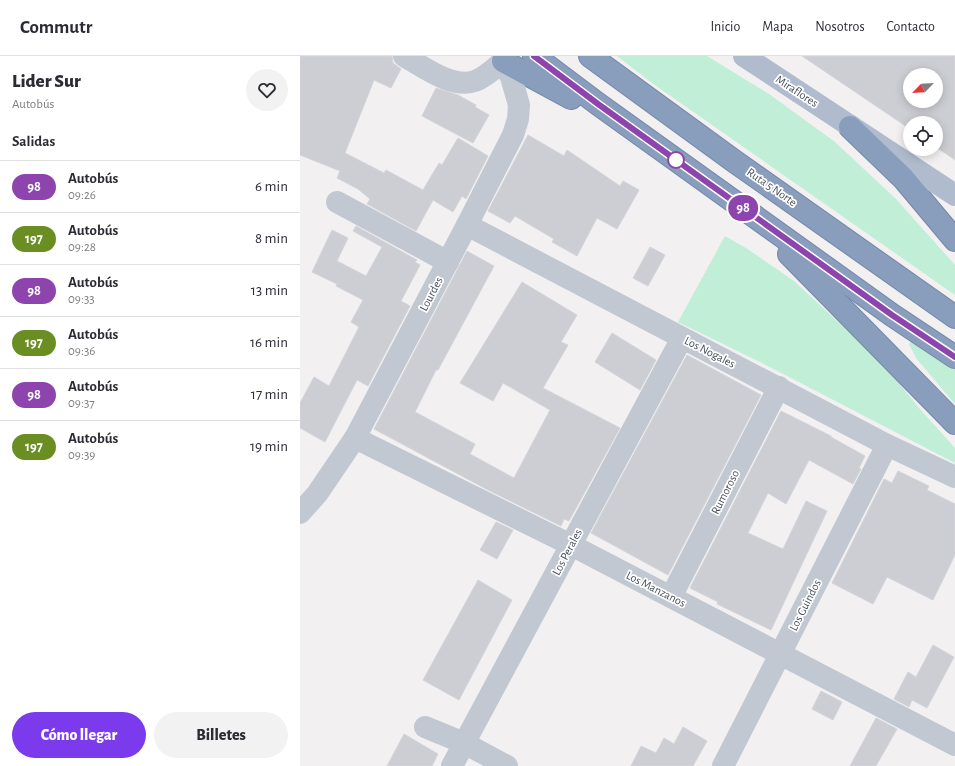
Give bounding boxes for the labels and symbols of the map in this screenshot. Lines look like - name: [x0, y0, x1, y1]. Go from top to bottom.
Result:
- north arrow: [903, 68, 943, 108]
- street label: Miraflores: [774, 73, 820, 109]
- unlabelled marker: [667, 151, 685, 169]
- street label: Ruta 5 Norte: [745, 166, 799, 208]
- line badge: 98: [725, 195, 761, 221]
- street label: Lourdes: [417, 275, 445, 313]
- street label: Los Nogales: [683, 334, 737, 370]
- street label: Rumoroso: [709, 468, 741, 516]
- street label: Los Perales: [550, 527, 584, 577]
- street label: Los Manzanos: [624, 569, 688, 609]
- street label: Los Guindos: [787, 577, 823, 633]

